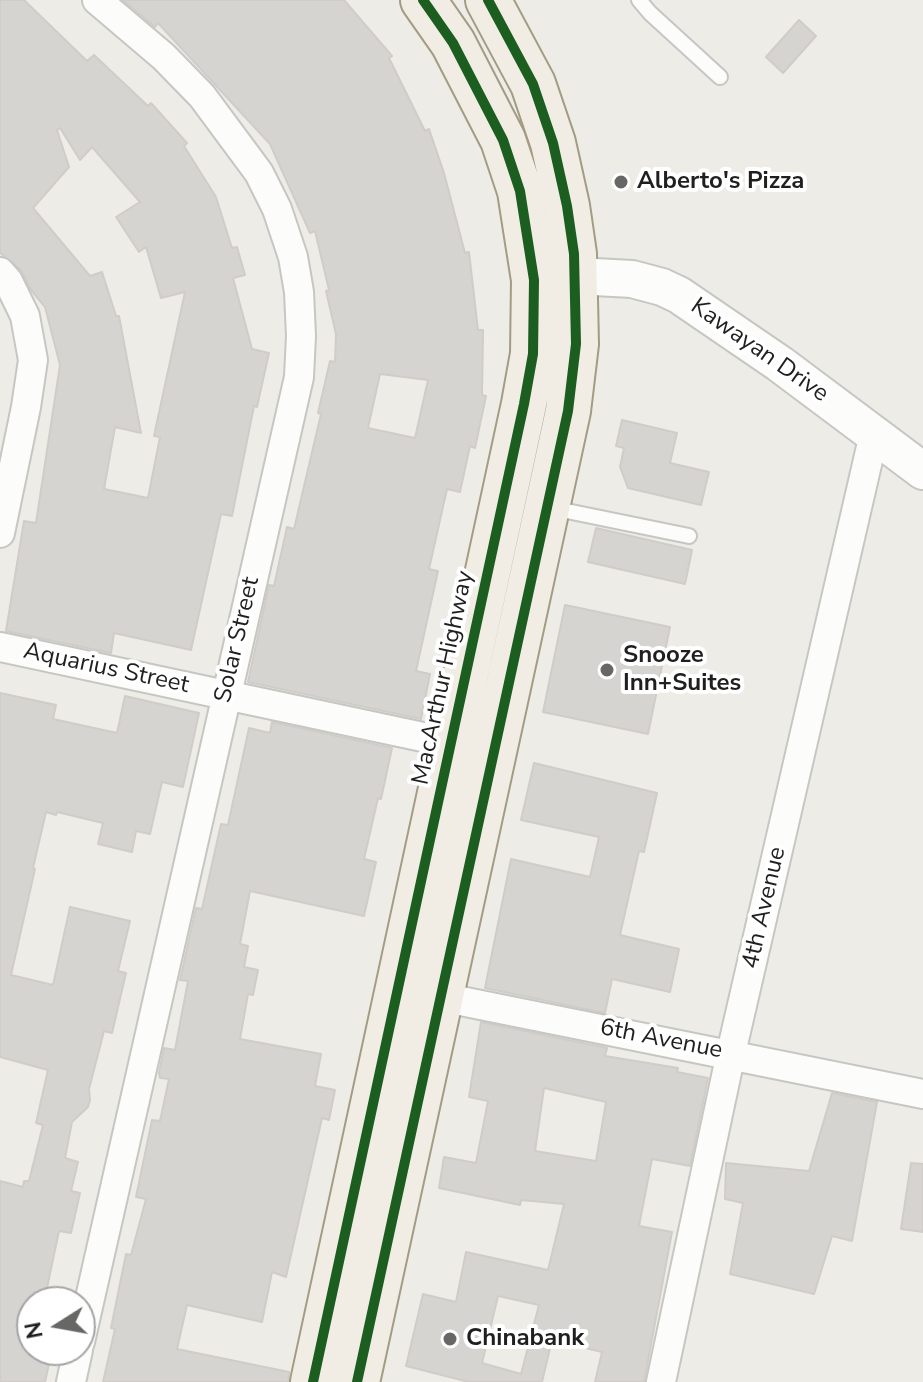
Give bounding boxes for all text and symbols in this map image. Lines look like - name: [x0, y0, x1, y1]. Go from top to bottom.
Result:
- place label: Alberto's Pizza: [637, 168, 804, 196]
- marker: Alberto's Pizza: [612, 173, 630, 191]
- street label: Kawayan Drive: [685, 293, 833, 409]
- street label: MacArthur Highway: [407, 569, 481, 787]
- street label: Solar Street: [210, 574, 266, 706]
- street label: Aquarius Street: [21, 637, 191, 701]
- place label: Snooze Inn+Suites: [623, 642, 741, 698]
- marker: Snooze Inn+Suites: [598, 661, 616, 679]
- street label: 4th Avenue: [737, 844, 793, 972]
- street label: 6th Avenue: [597, 1014, 725, 1066]
- north arrow: [16, 1286, 96, 1366]
- text: N: [18, 1319, 51, 1341]
- place label: Chinabank: [466, 1325, 584, 1353]
- marker: Chinabank: [441, 1330, 459, 1348]

